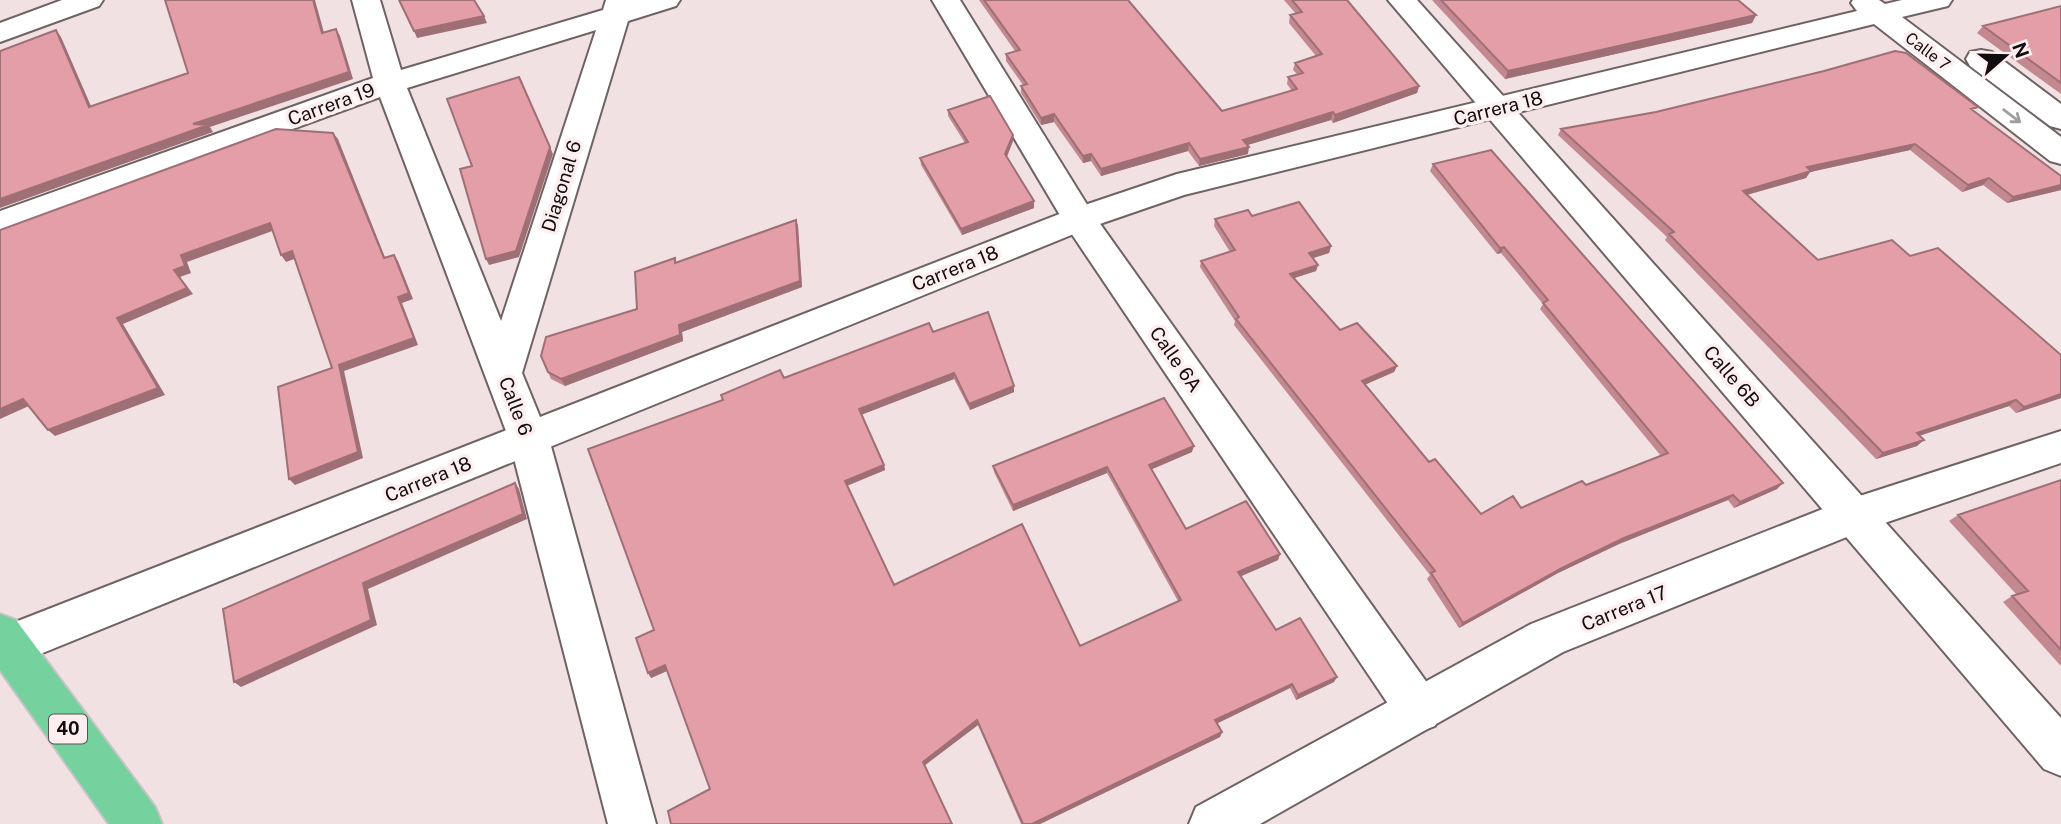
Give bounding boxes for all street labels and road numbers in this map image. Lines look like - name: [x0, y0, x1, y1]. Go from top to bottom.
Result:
- street label: Calle 7: [1902, 28, 1954, 74]
- street label: Carrera 19: [285, 78, 377, 130]
- street label: Carrera 18: [1451, 86, 1545, 130]
- street label: Diagonal 6: [537, 138, 585, 234]
- street label: Carrera 18: [909, 241, 1001, 295]
- street label: Calle 6A: [1146, 322, 1206, 396]
- street label: Calle 6B: [1699, 341, 1765, 411]
- street label: Calle 6: [495, 373, 537, 439]
- street label: Carrera 18: [382, 452, 474, 506]
- street label: Carrera 17: [1578, 581, 1670, 635]
- road number: 40: [49, 714, 87, 744]

